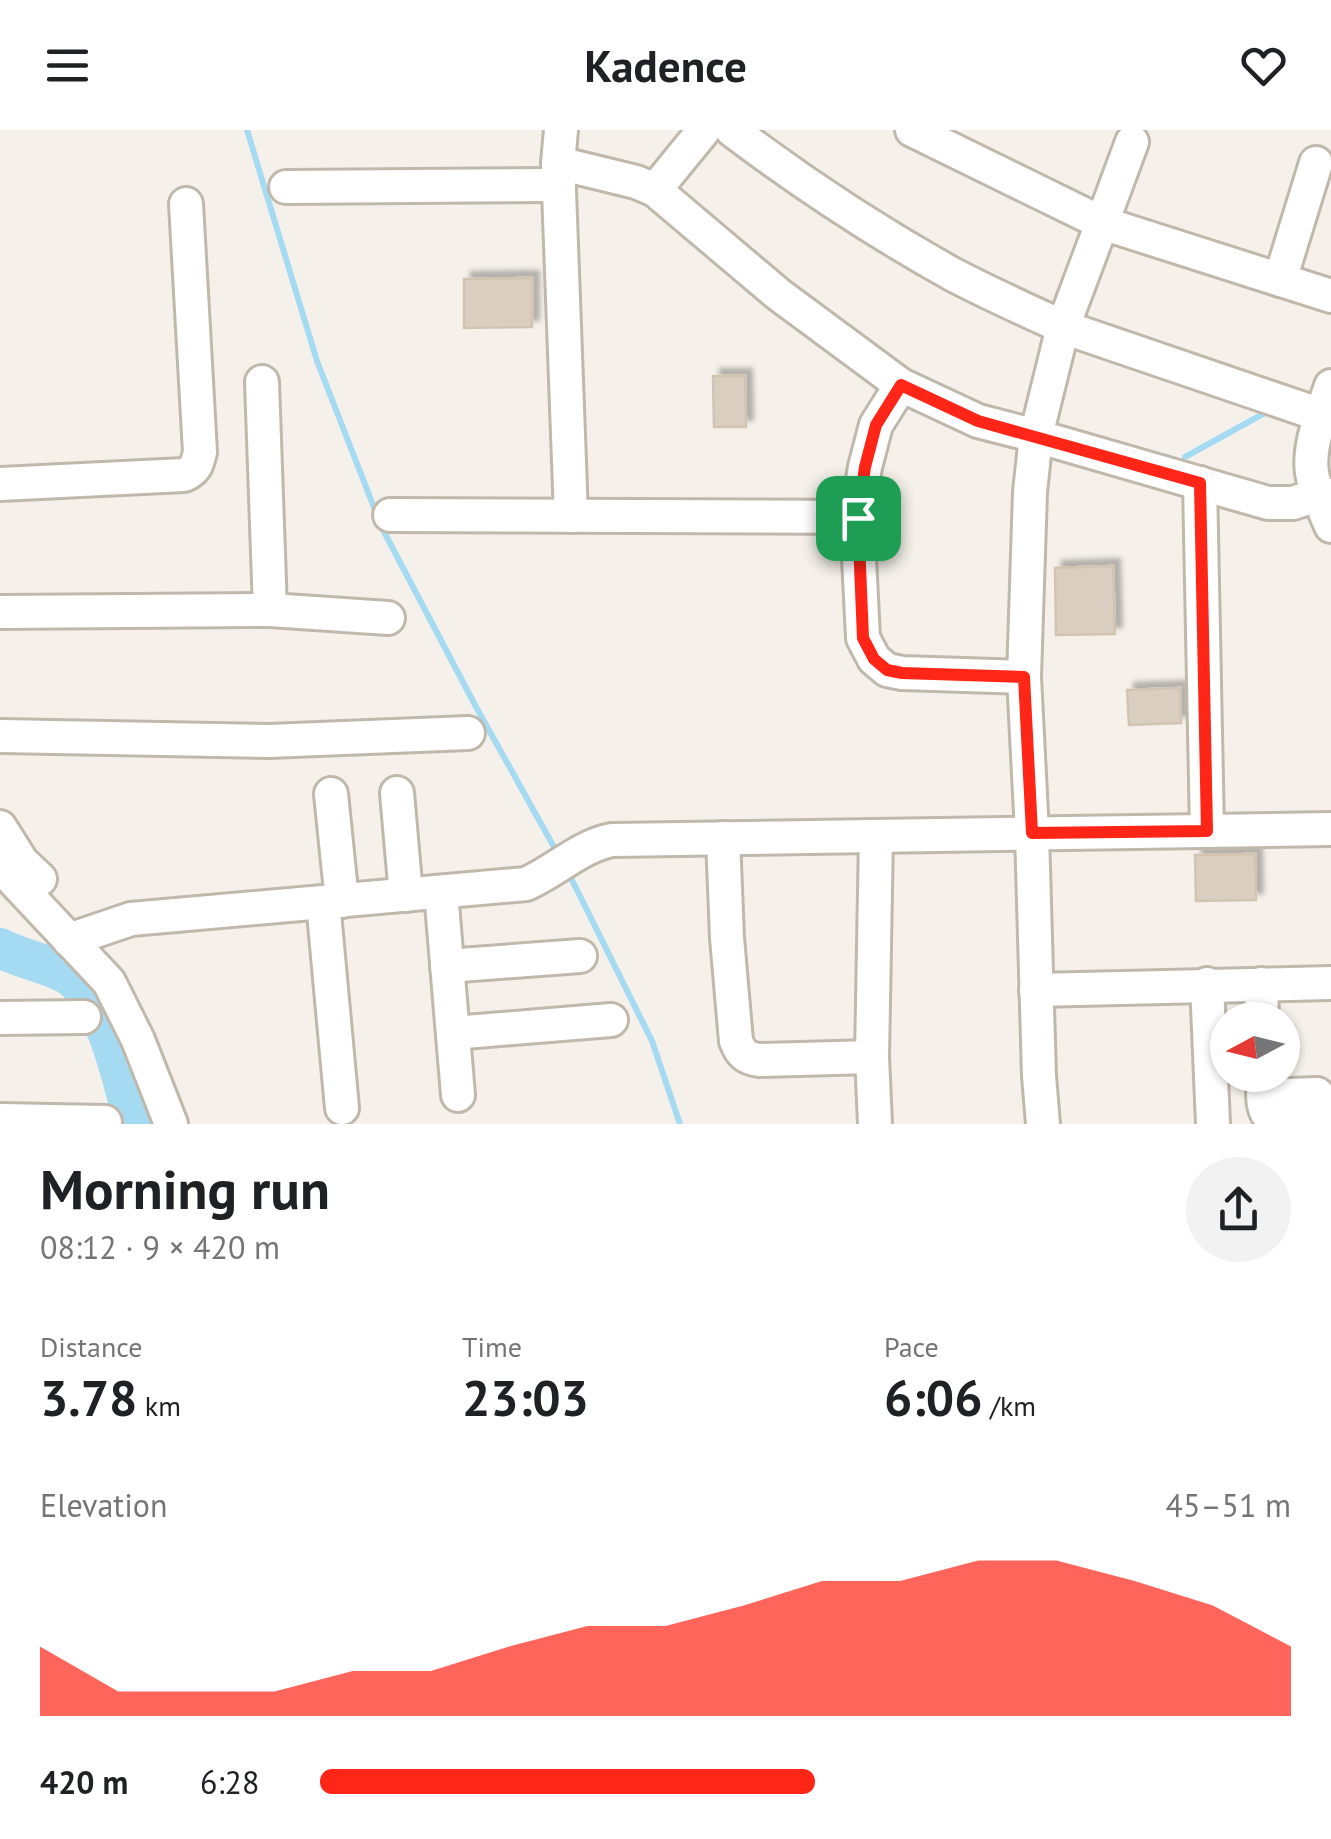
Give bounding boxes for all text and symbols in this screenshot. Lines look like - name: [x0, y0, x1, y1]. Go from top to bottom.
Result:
- text: Kadence: [584, 36, 747, 94]
- icon: menu: [40, 38, 95, 93]
- icon: heart: [1236, 38, 1291, 93]
- pin: [816, 476, 901, 561]
- icon: arrive: [831, 491, 886, 546]
- north arrow: [1210, 1002, 1300, 1092]
- map controls: [1210, 1002, 1300, 1092]
- text: Morning run: [40, 1153, 330, 1224]
- button: share: [1186, 1157, 1291, 1262]
- text: 08:12 · 9 × 420 m: [40, 1226, 280, 1268]
- text: Distance: [40, 1328, 143, 1365]
- text: Time: [462, 1328, 522, 1365]
- text: Pace: [884, 1328, 939, 1365]
- text: 3.78: [40, 1365, 137, 1430]
- text: 23:03: [462, 1365, 589, 1430]
- text: 6:06: [884, 1365, 983, 1430]
- text: km: [137, 1387, 181, 1424]
- text: /km: [983, 1387, 1036, 1424]
- text: Elevation: [40, 1484, 167, 1526]
- text: 45–51 m: [1166, 1484, 1291, 1526]
- text: 420 m: [40, 1761, 128, 1803]
- text: 6:28: [200, 1761, 259, 1803]

